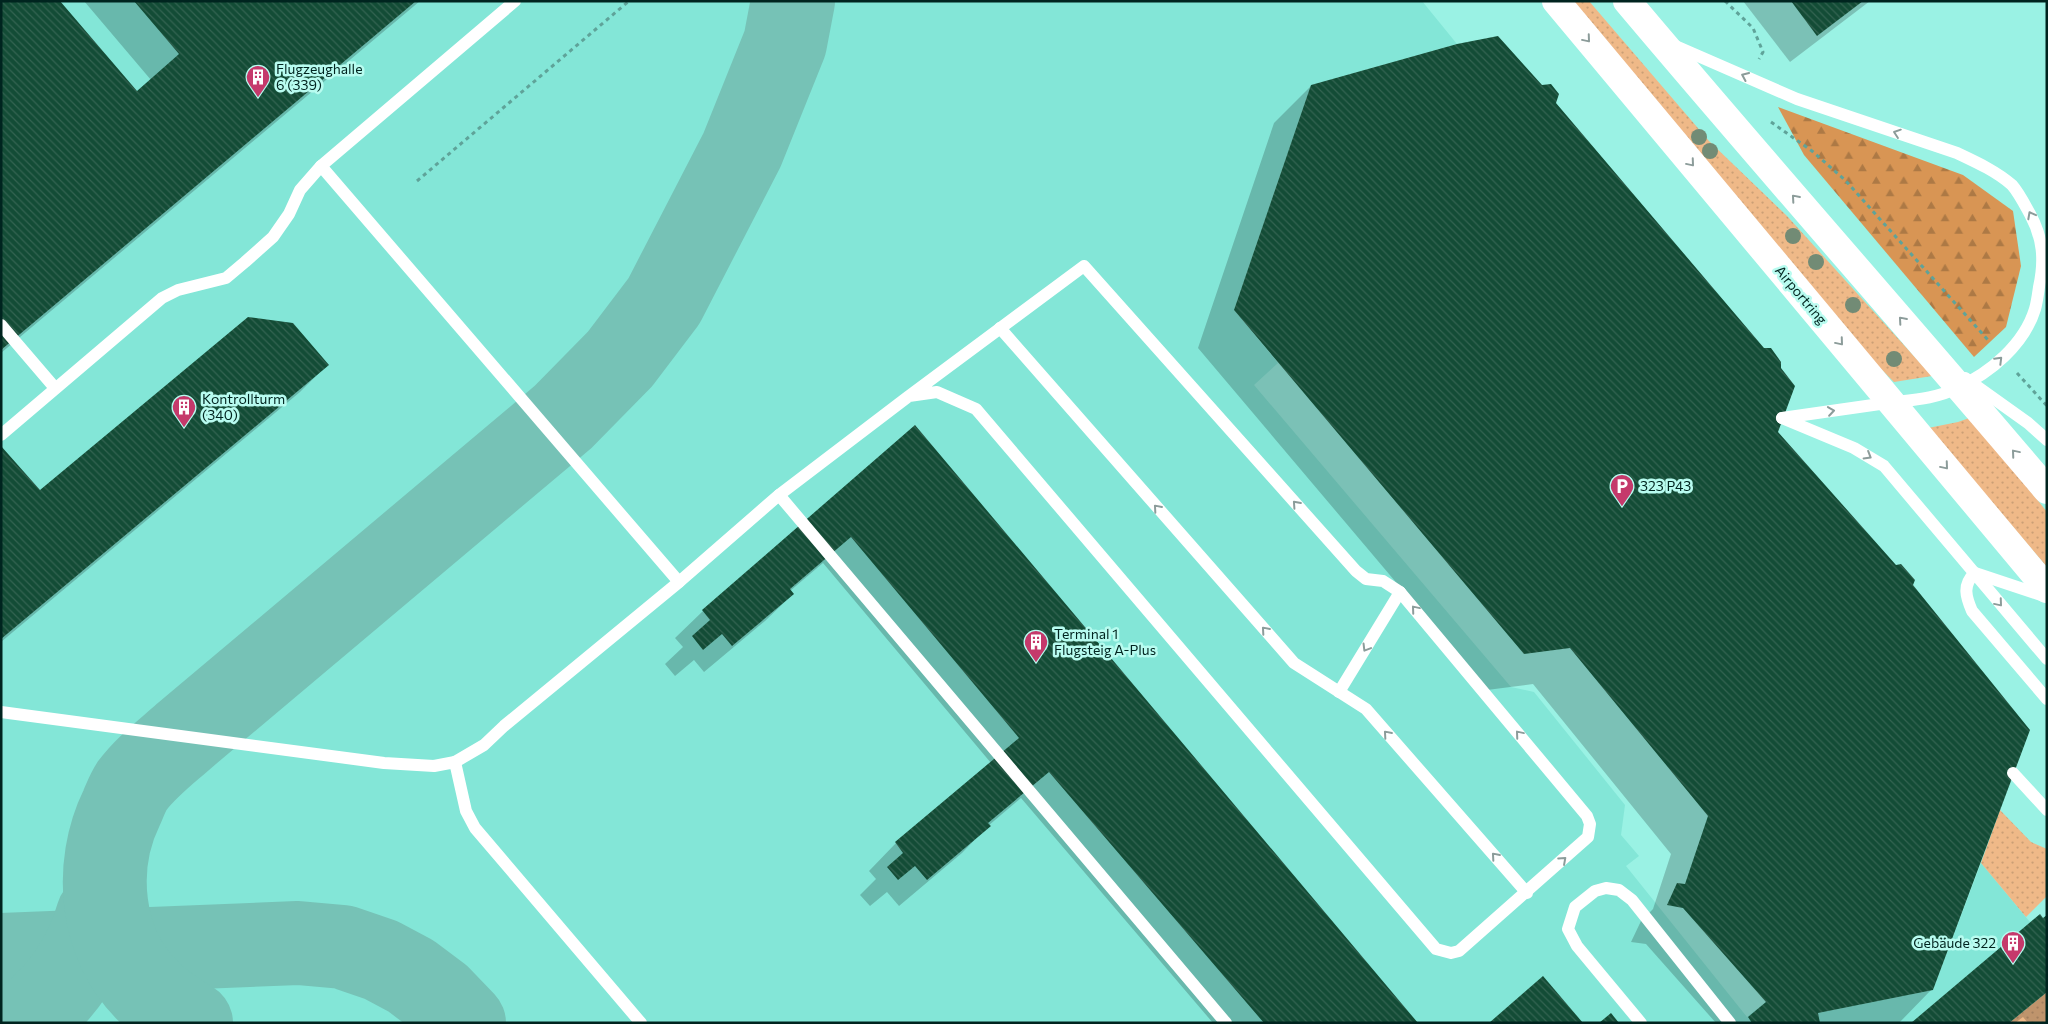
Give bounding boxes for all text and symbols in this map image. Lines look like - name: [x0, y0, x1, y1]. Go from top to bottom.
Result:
- one-way arrow: [1581, 33, 1590, 42]
- place label: Flugzeughalle 6 (339): [276, 60, 363, 93]
- building icon: Flugzeughalle 6 (339): [245, 64, 271, 98]
- one-way arrow: [1741, 72, 1750, 83]
- one-way arrow: [1894, 129, 1902, 139]
- one-way arrow: [1686, 158, 1695, 167]
- one-way arrow: [1792, 194, 1801, 203]
- one-way arrow: [2027, 212, 2037, 221]
- street label: Airportring: [1772, 262, 1831, 328]
- one-way arrow: [1899, 316, 1908, 325]
- one-way arrow: [1835, 336, 1844, 345]
- one-way arrow: [1993, 357, 2002, 366]
- place label: Kontrollturm (340): [202, 390, 285, 423]
- building icon: Kontrollturm (340): [171, 394, 197, 428]
- one-way arrow: [1826, 407, 1835, 417]
- one-way arrow: [2012, 449, 2021, 458]
- one-way arrow: [1863, 450, 1872, 460]
- one-way arrow: [1939, 461, 1948, 470]
- parking icon: 323 P43: [1609, 473, 1635, 507]
- place label: 323 P43: [1640, 477, 1691, 494]
- one-way arrow: [1293, 500, 1302, 509]
- one-way arrow: [1154, 504, 1163, 513]
- one-way arrow: [1994, 597, 2003, 606]
- one-way arrow: [1412, 606, 1420, 615]
- place label: Terminal 1 Flugsteig A-Plus: [1054, 625, 1156, 658]
- one-way arrow: [1261, 626, 1270, 635]
- building icon: Terminal 1 Flugsteig A-Plus: [1023, 629, 1049, 663]
- one-way arrow: [1362, 643, 1372, 652]
- one-way arrow: [1384, 730, 1393, 739]
- one-way arrow: [1516, 731, 1525, 740]
- one-way arrow: [1491, 852, 1500, 861]
- one-way arrow: [1557, 857, 1566, 866]
- building icon: Gebäude 322: [2000, 930, 2026, 964]
- place label: Gebäude 322: [1913, 934, 1996, 951]

